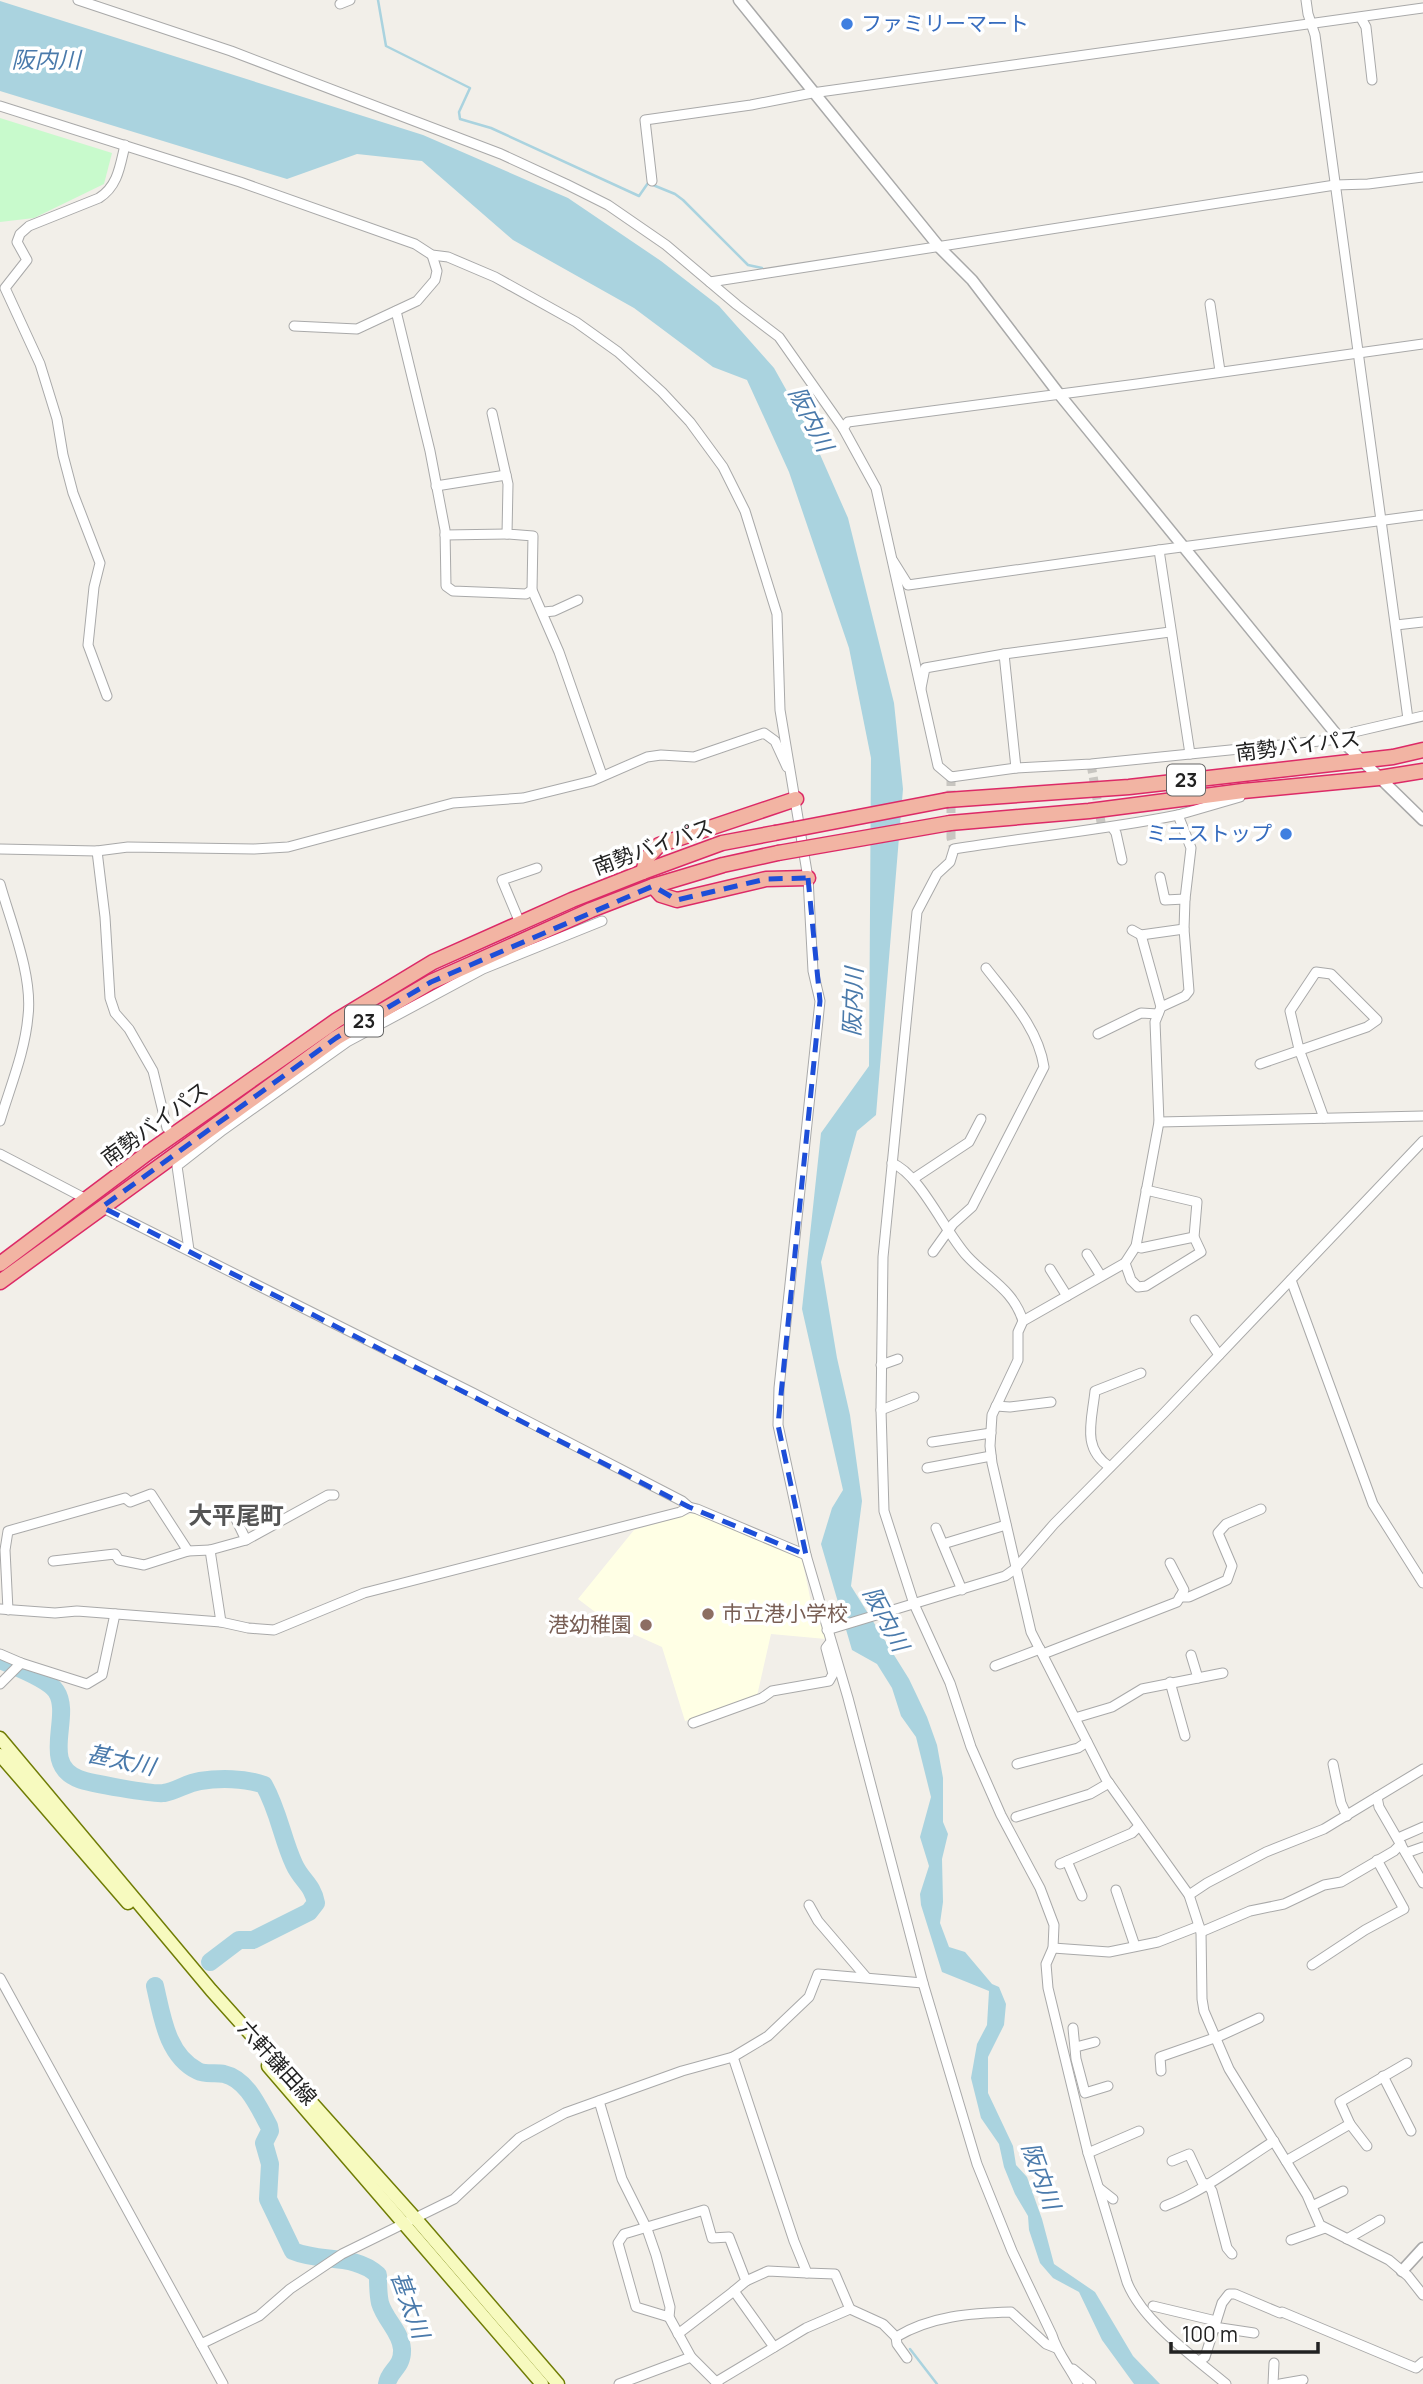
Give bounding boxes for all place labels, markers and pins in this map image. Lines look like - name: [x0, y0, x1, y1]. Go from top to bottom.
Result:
- place label: ファミリーマート: [861, 9, 1029, 37]
- marker: ファミリーマート: [839, 16, 855, 32]
- place label: ミニストップ: [1146, 819, 1272, 847]
- marker: ミニストップ: [1278, 826, 1294, 842]
- place label: 市立港小学校: [722, 1599, 848, 1627]
- marker: 市立港小学校: [700, 1606, 716, 1622]
- place label: 港幼稚園: [548, 1610, 632, 1638]
- marker: 港幼稚園: [638, 1617, 654, 1633]

